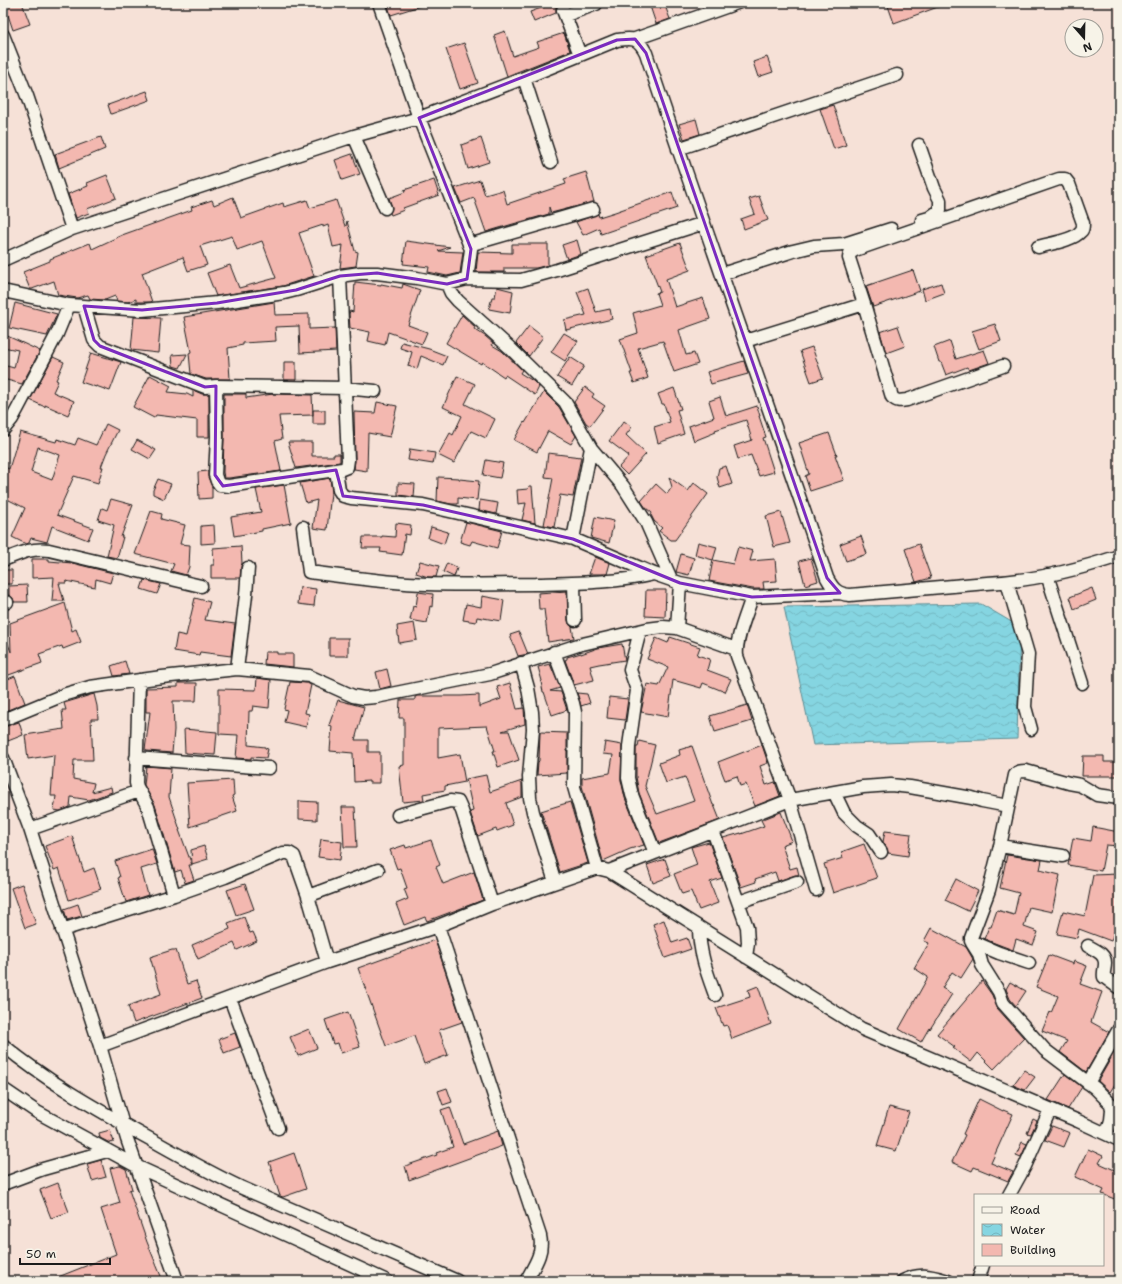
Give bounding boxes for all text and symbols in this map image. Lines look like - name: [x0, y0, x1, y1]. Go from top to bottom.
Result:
- north arrow: [1064, 18, 1104, 58]
- text: N: [1080, 38, 1094, 56]
- legend: [974, 1194, 1104, 1266]
- text: Road: [1010, 1202, 1041, 1218]
- text: Water: [1010, 1222, 1046, 1238]
- scale bar: [20, 1240, 110, 1266]
- text: Building: [1010, 1242, 1056, 1258]
- text: 50 m: [26, 1246, 56, 1262]

